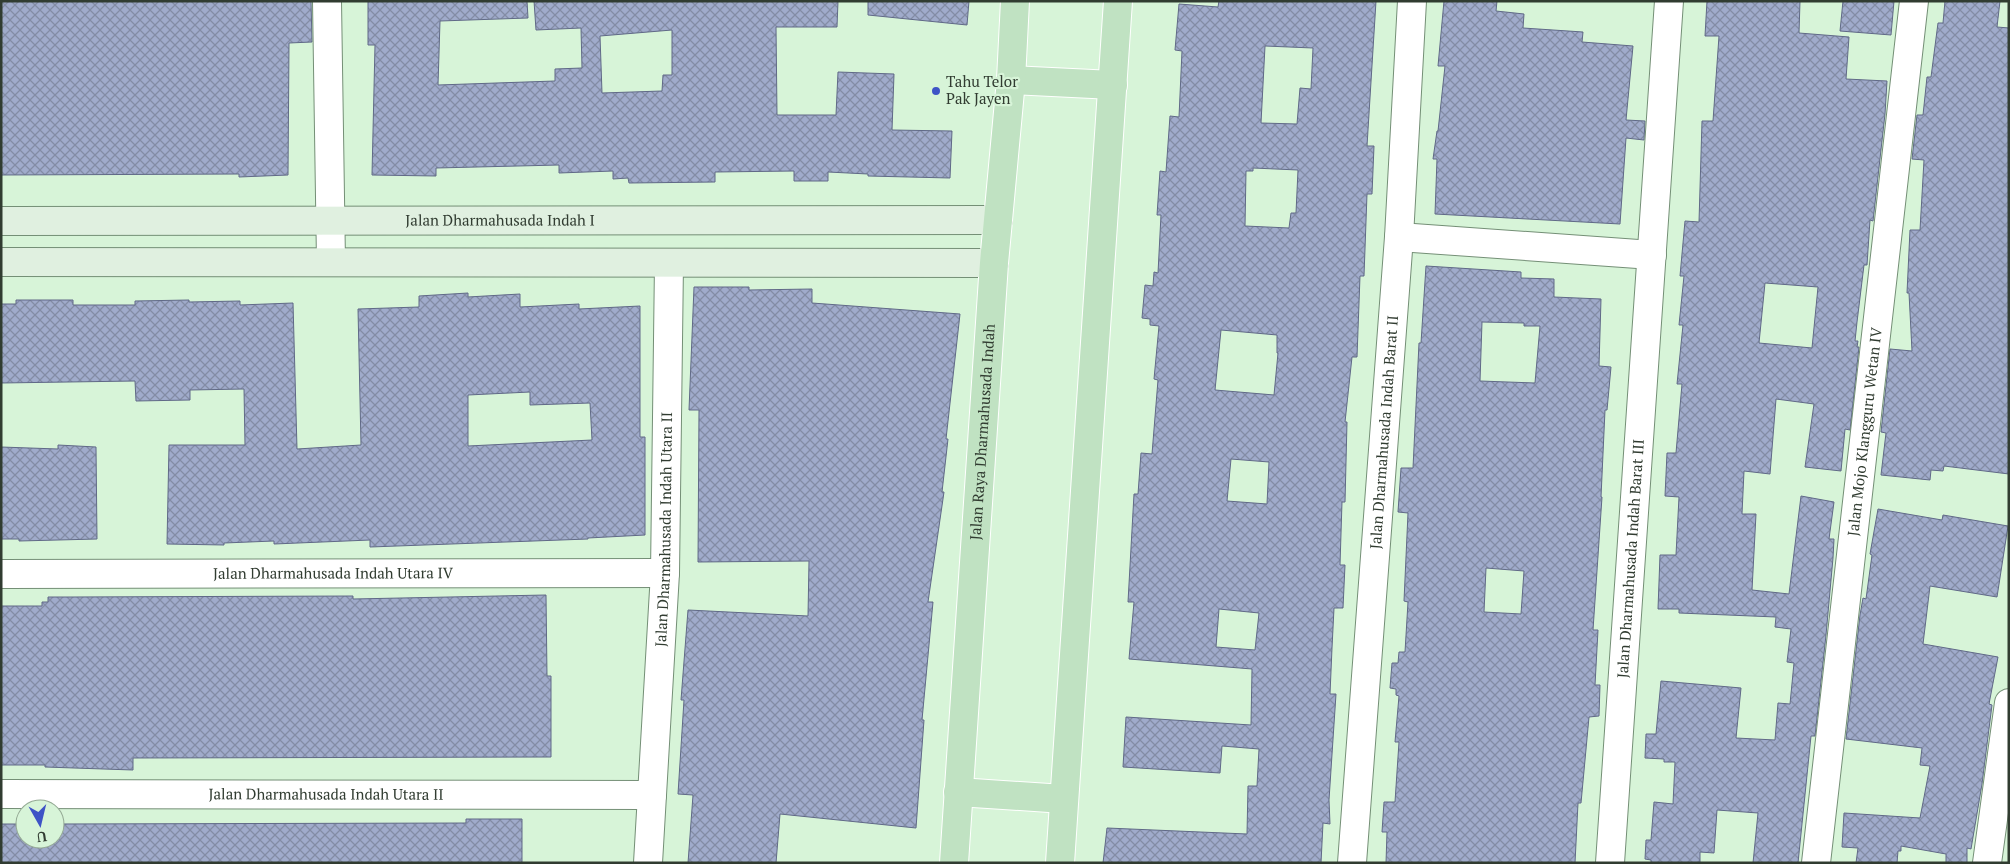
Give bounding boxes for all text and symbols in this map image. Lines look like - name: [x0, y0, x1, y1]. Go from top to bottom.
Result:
- place label: Tahu Telor Pak Jayen: [946, 71, 1018, 108]
- marker: Tahu Telor Pak Jayen: [930, 85, 942, 97]
- street label: Jalan Dharmahusada Indah I: [405, 209, 595, 230]
- street label: Jalan Dharmahusada Indah Barat II: [1365, 315, 1402, 550]
- street label: Jalan Raya Dharmahusada Indah: [965, 323, 999, 541]
- street label: Jalan Mojo Klangguru Wetan IV: [1842, 325, 1886, 537]
- street label: Jalan Dharmahusada Indah Utara II: [650, 412, 676, 647]
- street label: Jalan Dharmahusada Indah Barat III: [1612, 438, 1648, 679]
- street label: Jalan Dharmahusada Indah Utara IV: [213, 562, 454, 583]
- street label: Jalan Dharmahusada Indah Utara II: [208, 783, 444, 804]
- north arrow: [15, 799, 65, 849]
- text: U: [36, 827, 48, 847]

